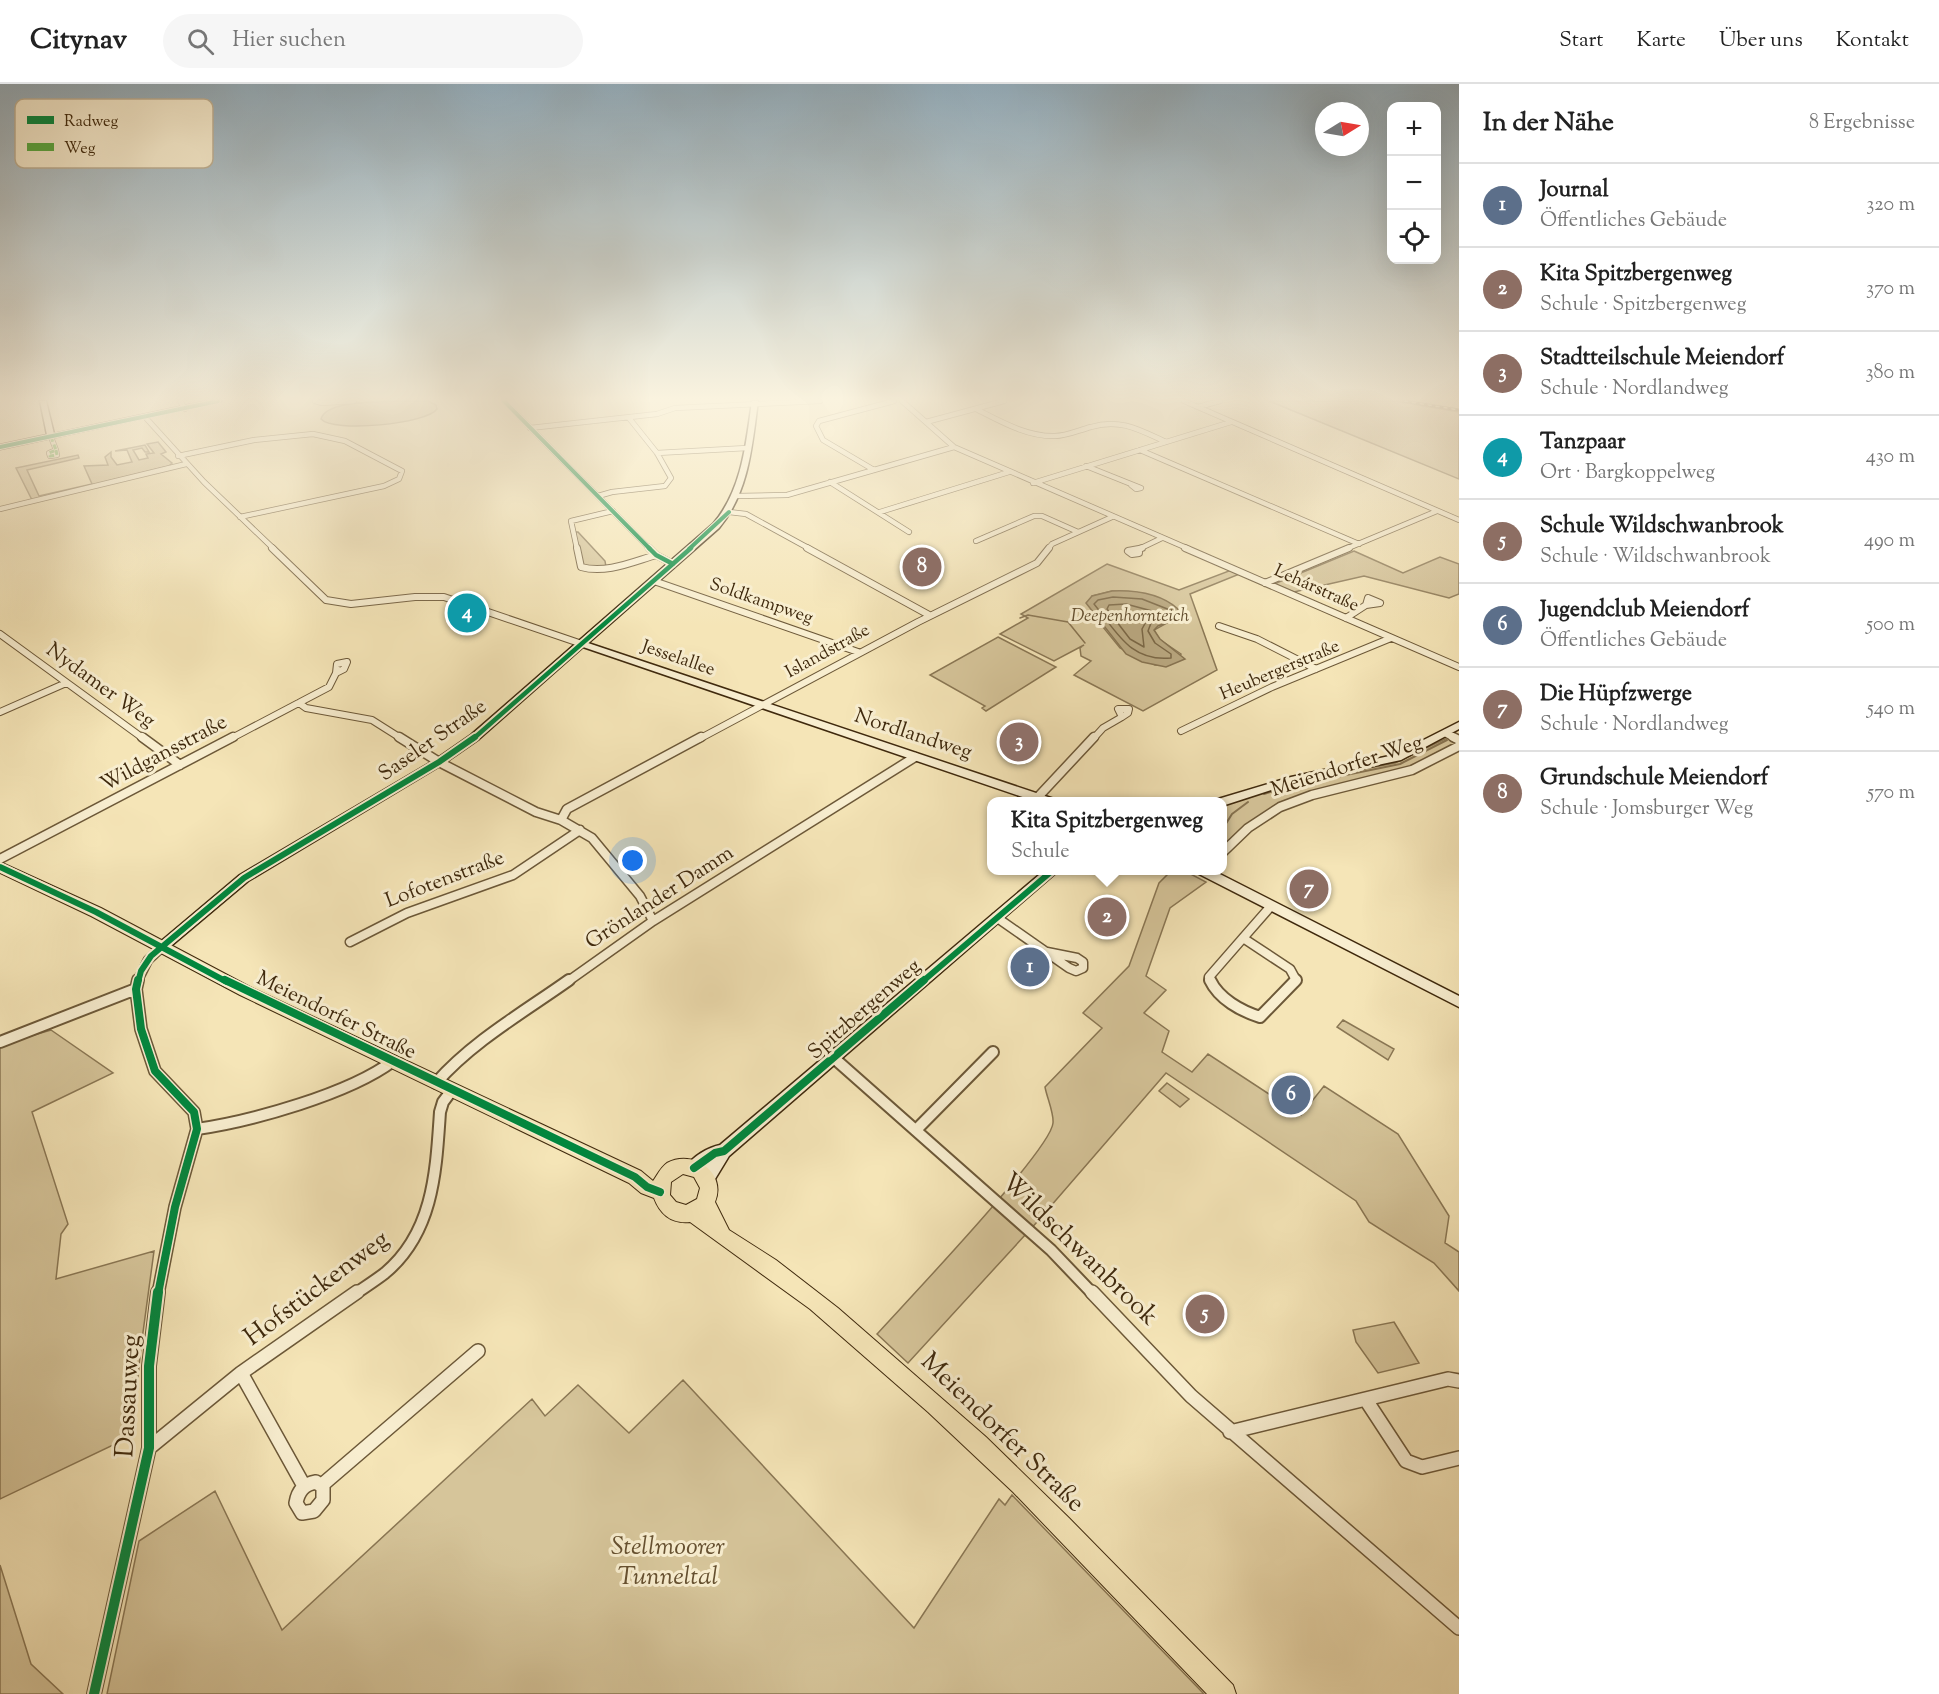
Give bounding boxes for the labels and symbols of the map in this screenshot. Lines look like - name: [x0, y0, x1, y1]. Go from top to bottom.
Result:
- legend: [15, 99, 213, 168]
- north arrow: [1315, 102, 1369, 156]
- text: Radweg: [64, 111, 118, 134]
- text: Weg: [64, 138, 96, 161]
- pin: 8: [902, 544, 942, 590]
- street label: Lehárstraße: [1269, 559, 1363, 619]
- street label: Soldkampweg: [706, 572, 817, 632]
- pin: 4: [448, 590, 486, 636]
- water label: Deepenhornteich: [1071, 604, 1189, 630]
- street label: Islandstraße: [781, 618, 875, 686]
- street label: Jesselallee: [637, 634, 718, 684]
- street label: Heubergerstraße: [1216, 634, 1344, 708]
- street label: Nydamer Weg: [39, 636, 161, 736]
- street label: Saseler Straße: [373, 693, 493, 789]
- street label: Nordlandweg: [850, 702, 976, 768]
- street label: Wildgansstraße: [95, 708, 233, 800]
- pin: 3: [1000, 720, 1038, 764]
- street label: Meiendorfer Weg: [1267, 728, 1427, 806]
- street label: Grönlander Damm: [580, 839, 740, 957]
- street label: Lofotenstraße: [381, 843, 509, 917]
- your location: [618, 846, 647, 875]
- pin: 7: [1290, 866, 1328, 912]
- pin: 2: [1088, 894, 1126, 940]
- pin: 1: [1010, 944, 1050, 990]
- street label: Spitzbergenweg: [802, 952, 928, 1068]
- street label: Meiendorfer Straße: [251, 964, 421, 1068]
- pin: 6: [1272, 1072, 1310, 1118]
- street label: Wildschwanbrook: [992, 1165, 1166, 1335]
- street label: Hofstückenweg: [237, 1222, 397, 1356]
- pin: 5: [1186, 1292, 1224, 1336]
- street label: Dassauweg: [107, 1334, 151, 1458]
- street label: Meiendorfer Straße: [911, 1345, 1093, 1521]
- park label: Stellmoorer Tunneltal: [611, 1529, 725, 1596]

